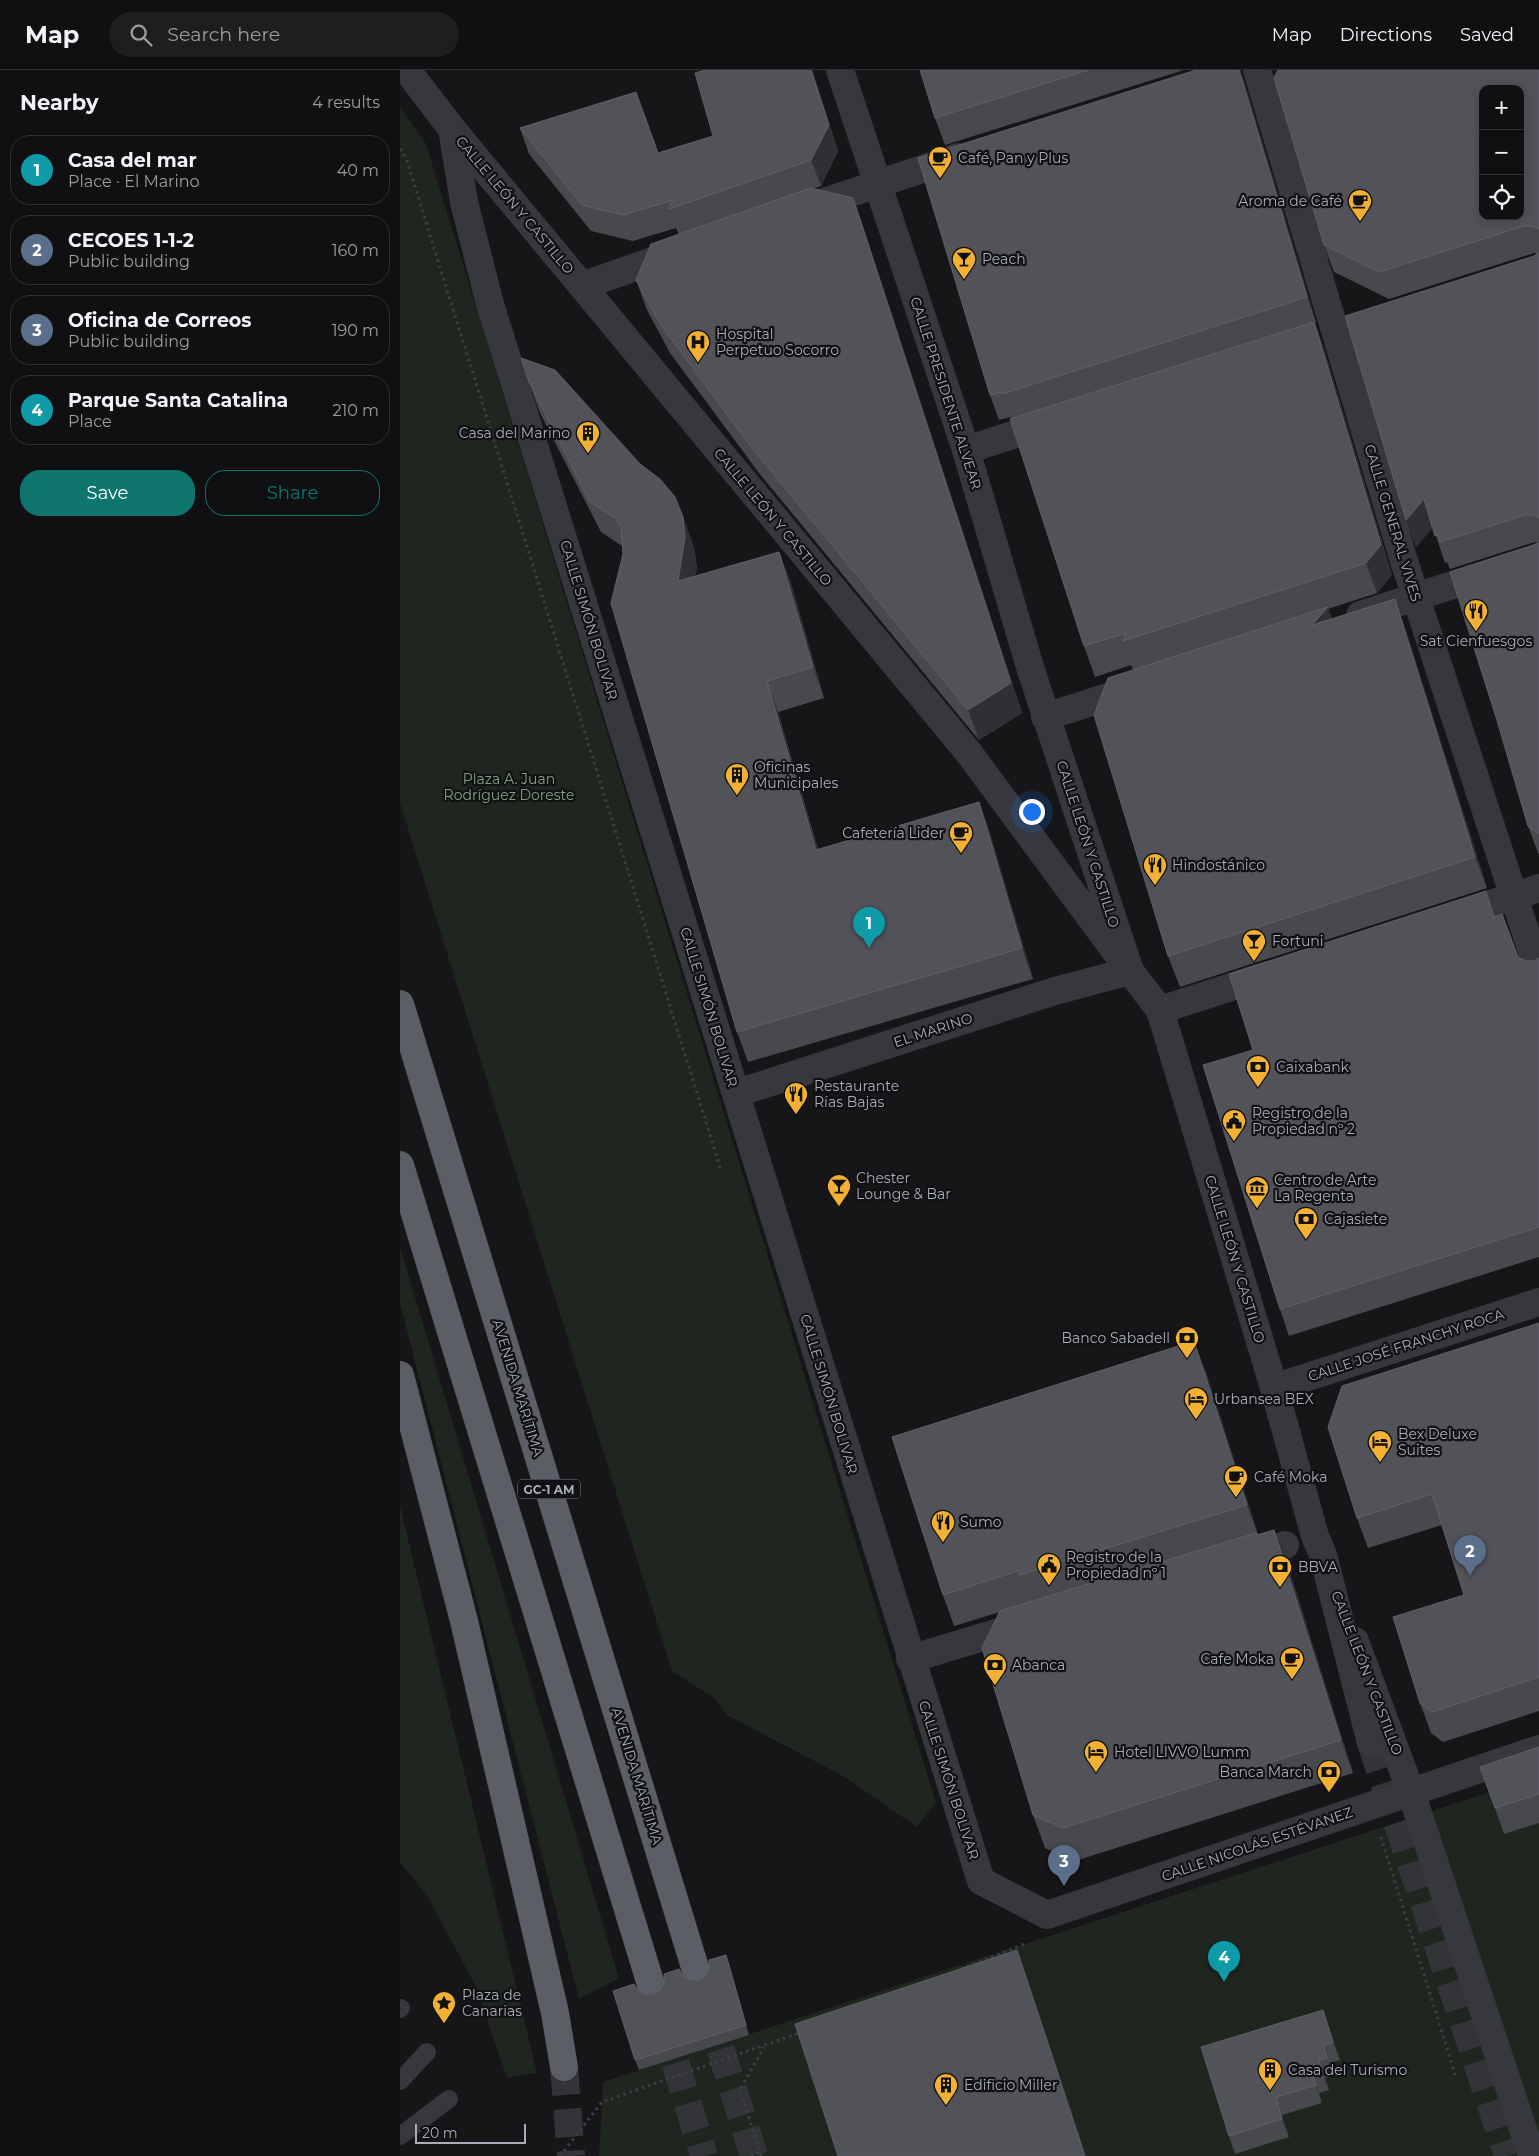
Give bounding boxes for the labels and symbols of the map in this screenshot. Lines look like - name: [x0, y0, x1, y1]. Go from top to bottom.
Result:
- street label: CALLE LEÓN Y CASTILLO: [452, 132, 578, 278]
- cafe icon: Café, Pan y Plus: [927, 145, 953, 179]
- place label: Café, Pan y Plus: [958, 149, 1069, 167]
- cafe icon: Aroma de Café: [1347, 188, 1373, 222]
- place label: Aroma de Café: [1238, 192, 1342, 210]
- bar icon: Peach: [951, 246, 977, 280]
- place label: Peach: [982, 250, 1026, 268]
- street label: CALLE PRESIDENTE ALVEAR: [906, 294, 986, 492]
- place label: Hospital Perpetuo Socorro: [716, 325, 839, 359]
- hospital icon: Hospital Perpetuo Socorro: [685, 329, 711, 363]
- building icon: Casa del Marino: [575, 420, 601, 454]
- place label: Casa del Marino: [459, 424, 570, 442]
- street label: CALLE GENERAL VIVES: [1361, 442, 1425, 604]
- street label: CALLE LEÓN Y CASTILLO: [710, 444, 836, 590]
- street label: CALLE SIMÓN BOLIVAR: [556, 538, 622, 702]
- restaurant icon: Sat Cienfuesgos: [1463, 598, 1489, 632]
- place label: Sat Cienfuesgos: [1420, 632, 1532, 650]
- place label: Oficinas Municipales: [754, 758, 838, 792]
- street label: CALLE LEÓN Y CASTILLO: [1052, 758, 1124, 930]
- building icon: Oficinas Municipales: [724, 762, 750, 796]
- park label: Plaza A. Juan Rodríguez Doreste: [444, 770, 574, 804]
- your location: [1019, 799, 1045, 825]
- cafe icon: Cafetería Lider: [948, 820, 974, 854]
- place label: Cafetería Lider: [842, 824, 944, 842]
- restaurant icon: Hindostánico: [1142, 852, 1168, 886]
- place label: Hindostánico: [1172, 856, 1265, 874]
- pin: 1: [853, 907, 885, 948]
- street label: CALLE SIMÓN BOLIVAR: [676, 925, 742, 1089]
- bar icon: Fortuni: [1241, 928, 1267, 962]
- place label: Fortuni: [1272, 932, 1324, 950]
- street label: EL MARINO: [891, 1009, 975, 1051]
- bank icon: Caixabank: [1245, 1054, 1271, 1088]
- place label: Caixabank: [1276, 1058, 1350, 1076]
- place label: Restaurante Rías Bajas: [814, 1077, 899, 1111]
- restaurant icon: Restaurante Rías Bajas: [783, 1081, 809, 1115]
- place label: Registro de la Propiedad nº 2: [1252, 1104, 1355, 1138]
- public building icon: Registro de la Propiedad nº 2: [1221, 1108, 1247, 1142]
- place label: Chester Lounge & Bar: [856, 1169, 951, 1203]
- place label: Centro de Arte La Regenta: [1274, 1171, 1376, 1205]
- bar icon: Chester Lounge & Bar: [826, 1173, 852, 1207]
- street label: CALLE LEÓN Y CASTILLO: [1201, 1173, 1269, 1345]
- museum icon: Centro de Arte La Regenta: [1244, 1175, 1270, 1209]
- bank icon: Cajasiete: [1293, 1206, 1319, 1240]
- place label: Cajasiete: [1324, 1210, 1387, 1228]
- street label: CALLE JOSÉ FRANCHY ROCA: [1306, 1304, 1507, 1385]
- street label: CALLE SIMÓN BOLIVAR: [796, 1312, 862, 1476]
- street label: AVENIDA MARÍTIMA: [489, 1317, 548, 1460]
- bank icon: Banco Sabadell: [1174, 1325, 1200, 1359]
- place label: Banco Sabadell: [1061, 1329, 1170, 1347]
- hotel icon: Urbansea BEX: [1183, 1386, 1209, 1420]
- place label: Urbansea BEX: [1214, 1390, 1314, 1408]
- place label: Bex Deluxe Suites: [1398, 1425, 1477, 1459]
- hotel icon: Bex Deluxe Suites: [1367, 1429, 1393, 1463]
- cafe icon: Café Moka: [1223, 1464, 1249, 1498]
- place label: Café Moka: [1254, 1468, 1327, 1486]
- road number: GC-1 AM: [518, 1480, 580, 1498]
- restaurant icon: Sumo: [930, 1509, 956, 1543]
- place label: Sumo: [960, 1513, 1002, 1531]
- pin: 2: [1454, 1535, 1486, 1576]
- place label: Registro de la Propiedad nº 1: [1066, 1548, 1166, 1582]
- public building icon: Registro de la Propiedad nº 1: [1036, 1552, 1062, 1586]
- bank icon: BBVA: [1267, 1554, 1293, 1588]
- place label: BBVA: [1298, 1558, 1339, 1576]
- street label: CALLE LEÓN Y CASTILLO: [1327, 1588, 1407, 1758]
- cafe icon: Cafe Moka: [1279, 1646, 1305, 1680]
- place label: Cafe Moka: [1201, 1650, 1274, 1668]
- bank icon: Abanca: [982, 1652, 1008, 1686]
- place label: Abanca: [1012, 1656, 1065, 1674]
- street label: CALLE SIMÓN BOLIVAR: [915, 1698, 983, 1862]
- street label: AVENIDA MARÍTIMA: [608, 1705, 667, 1848]
- hotel icon: Hotel LIVVO Lumm: [1083, 1739, 1109, 1773]
- place label: Hotel LIVVO Lumm: [1114, 1743, 1250, 1761]
- bank icon: Banca March: [1316, 1759, 1342, 1793]
- place label: Banca March: [1220, 1763, 1312, 1781]
- street label: CALLE NICOLÁS ESTÉVANEZ: [1159, 1803, 1355, 1885]
- pin: 3: [1048, 1845, 1080, 1886]
- pin: 4: [1208, 1941, 1240, 1982]
- place label: Plaza de Canarias: [462, 1986, 522, 2020]
- place icon: Plaza de Canarias: [431, 1990, 457, 2024]
- building icon: Casa del Turismo: [1257, 2057, 1283, 2091]
- place label: Casa del Turismo: [1288, 2061, 1407, 2079]
- building icon: Edificio Miller: [933, 2072, 959, 2106]
- place label: Edificio Miller: [964, 2076, 1058, 2094]
- scale bar: [415, 2121, 526, 2144]

